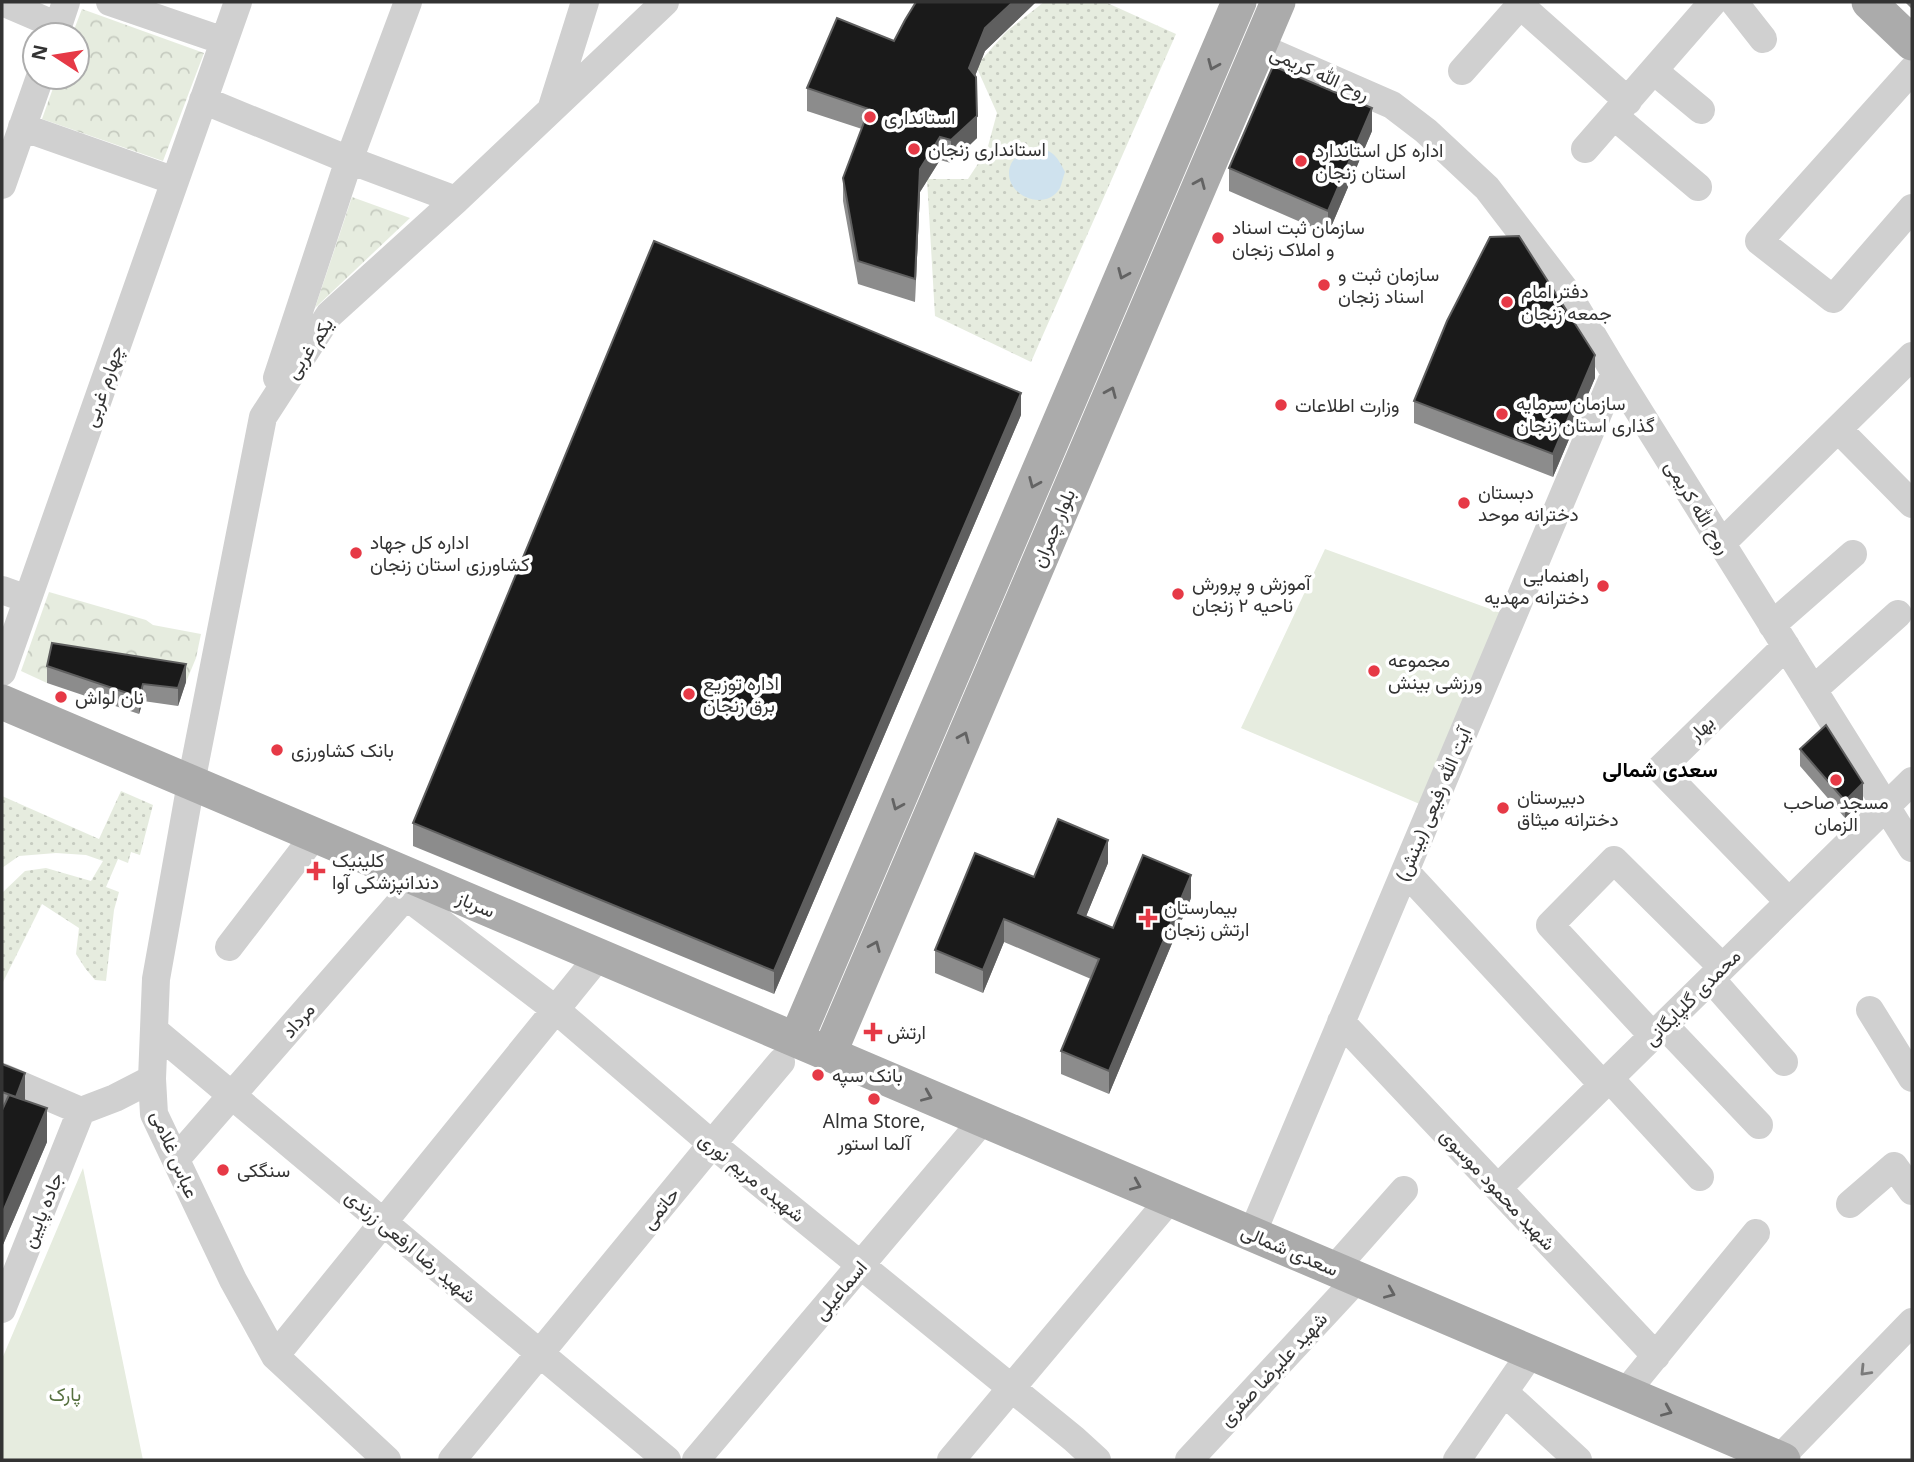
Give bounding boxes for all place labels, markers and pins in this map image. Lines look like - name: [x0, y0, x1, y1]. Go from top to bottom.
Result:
- place label: استانداری: [884, 104, 955, 130]
- marker: استانداری: [862, 109, 878, 125]
- place label: استانداری زنجان: [928, 136, 1046, 162]
- place label: اداره کل استاندارد استان زنجان: [1315, 137, 1444, 185]
- marker: استانداری زنجان: [906, 141, 922, 157]
- marker: اداره کل استاندارد استان زنجان: [1293, 153, 1309, 169]
- place label: سازمان ثبت اسناد و املاک زنجان: [1232, 214, 1365, 262]
- marker: سازمان ثبت اسناد و املاک زنجان: [1210, 230, 1226, 246]
- place label: سازمان ثبت و اسناد زنجان: [1338, 261, 1439, 309]
- marker: سازمان ثبت و اسناد زنجان: [1316, 277, 1332, 293]
- place label: دفتر امام جمعه زنجان: [1521, 278, 1612, 326]
- marker: دفتر امام جمعه زنجان: [1499, 294, 1515, 310]
- place label: سازمان سرمایه گذاری استان زنجان: [1516, 390, 1655, 438]
- place label: وزارت اطلاعات: [1295, 392, 1399, 418]
- marker: وزارت اطلاعات: [1273, 397, 1289, 413]
- marker: سازمان سرمایه گذاری استان زنجان: [1494, 406, 1510, 422]
- place label: دبستان دخترانه موحد: [1478, 479, 1579, 527]
- marker: دبستان دخترانه موحد: [1456, 495, 1472, 511]
- place label: اداره کل جهاد کشاورزی استان زنجان: [370, 529, 530, 577]
- marker: اداره کل جهاد کشاورزی استان زنجان: [348, 545, 364, 561]
- place label: راهنمایی دخترانه مهدیه: [1484, 562, 1589, 610]
- place label: آموزش و پرورش ناحیه ۲ زنجان: [1192, 570, 1312, 618]
- marker: راهنمایی دخترانه مهدیه: [1595, 578, 1611, 594]
- marker: آموزش و پرورش ناحیه ۲ زنجان: [1170, 586, 1186, 602]
- place label: مجموعه ورزشی بینش: [1388, 647, 1482, 695]
- marker: مجموعه ورزشی بینش: [1366, 663, 1382, 679]
- place label: اداره توزیع برق زنجان: [703, 670, 779, 718]
- place label: نان لواش: [75, 684, 144, 710]
- marker: اداره توزیع برق زنجان: [681, 686, 697, 702]
- marker: نان لواش: [53, 689, 69, 705]
- place label: بانک کشاورزی: [291, 737, 394, 763]
- marker: بانک کشاورزی: [269, 742, 285, 758]
- marker: مسجد صاحب الزمان: [1828, 772, 1844, 788]
- place label: دبیرستان دخترانه میثاق: [1517, 784, 1619, 832]
- place label: مسجد صاحب الزمان: [1783, 789, 1889, 837]
- marker: دبیرستان دخترانه میثاق: [1495, 800, 1511, 816]
- place label: کلینیک دندانپزشکی آوا: [332, 847, 439, 896]
- marker: کلینیک دندانپزشکی آوا: [306, 861, 326, 881]
- place label: بیمارستان ارتش زنجان: [1164, 894, 1249, 942]
- marker: بیمارستان ارتش زنجان: [1138, 908, 1158, 928]
- place label: ارتش: [887, 1019, 926, 1045]
- marker: ارتش: [865, 1024, 881, 1040]
- place label: بانک سپه: [832, 1062, 903, 1089]
- marker: بانک سپه: [810, 1067, 826, 1083]
- marker: Alma Store, آلما استور: [866, 1091, 882, 1107]
- place label: Alma Store, آلما استور: [823, 1108, 925, 1156]
- place label: سنگکی: [237, 1157, 290, 1183]
- marker: سنگکی: [215, 1162, 231, 1178]

